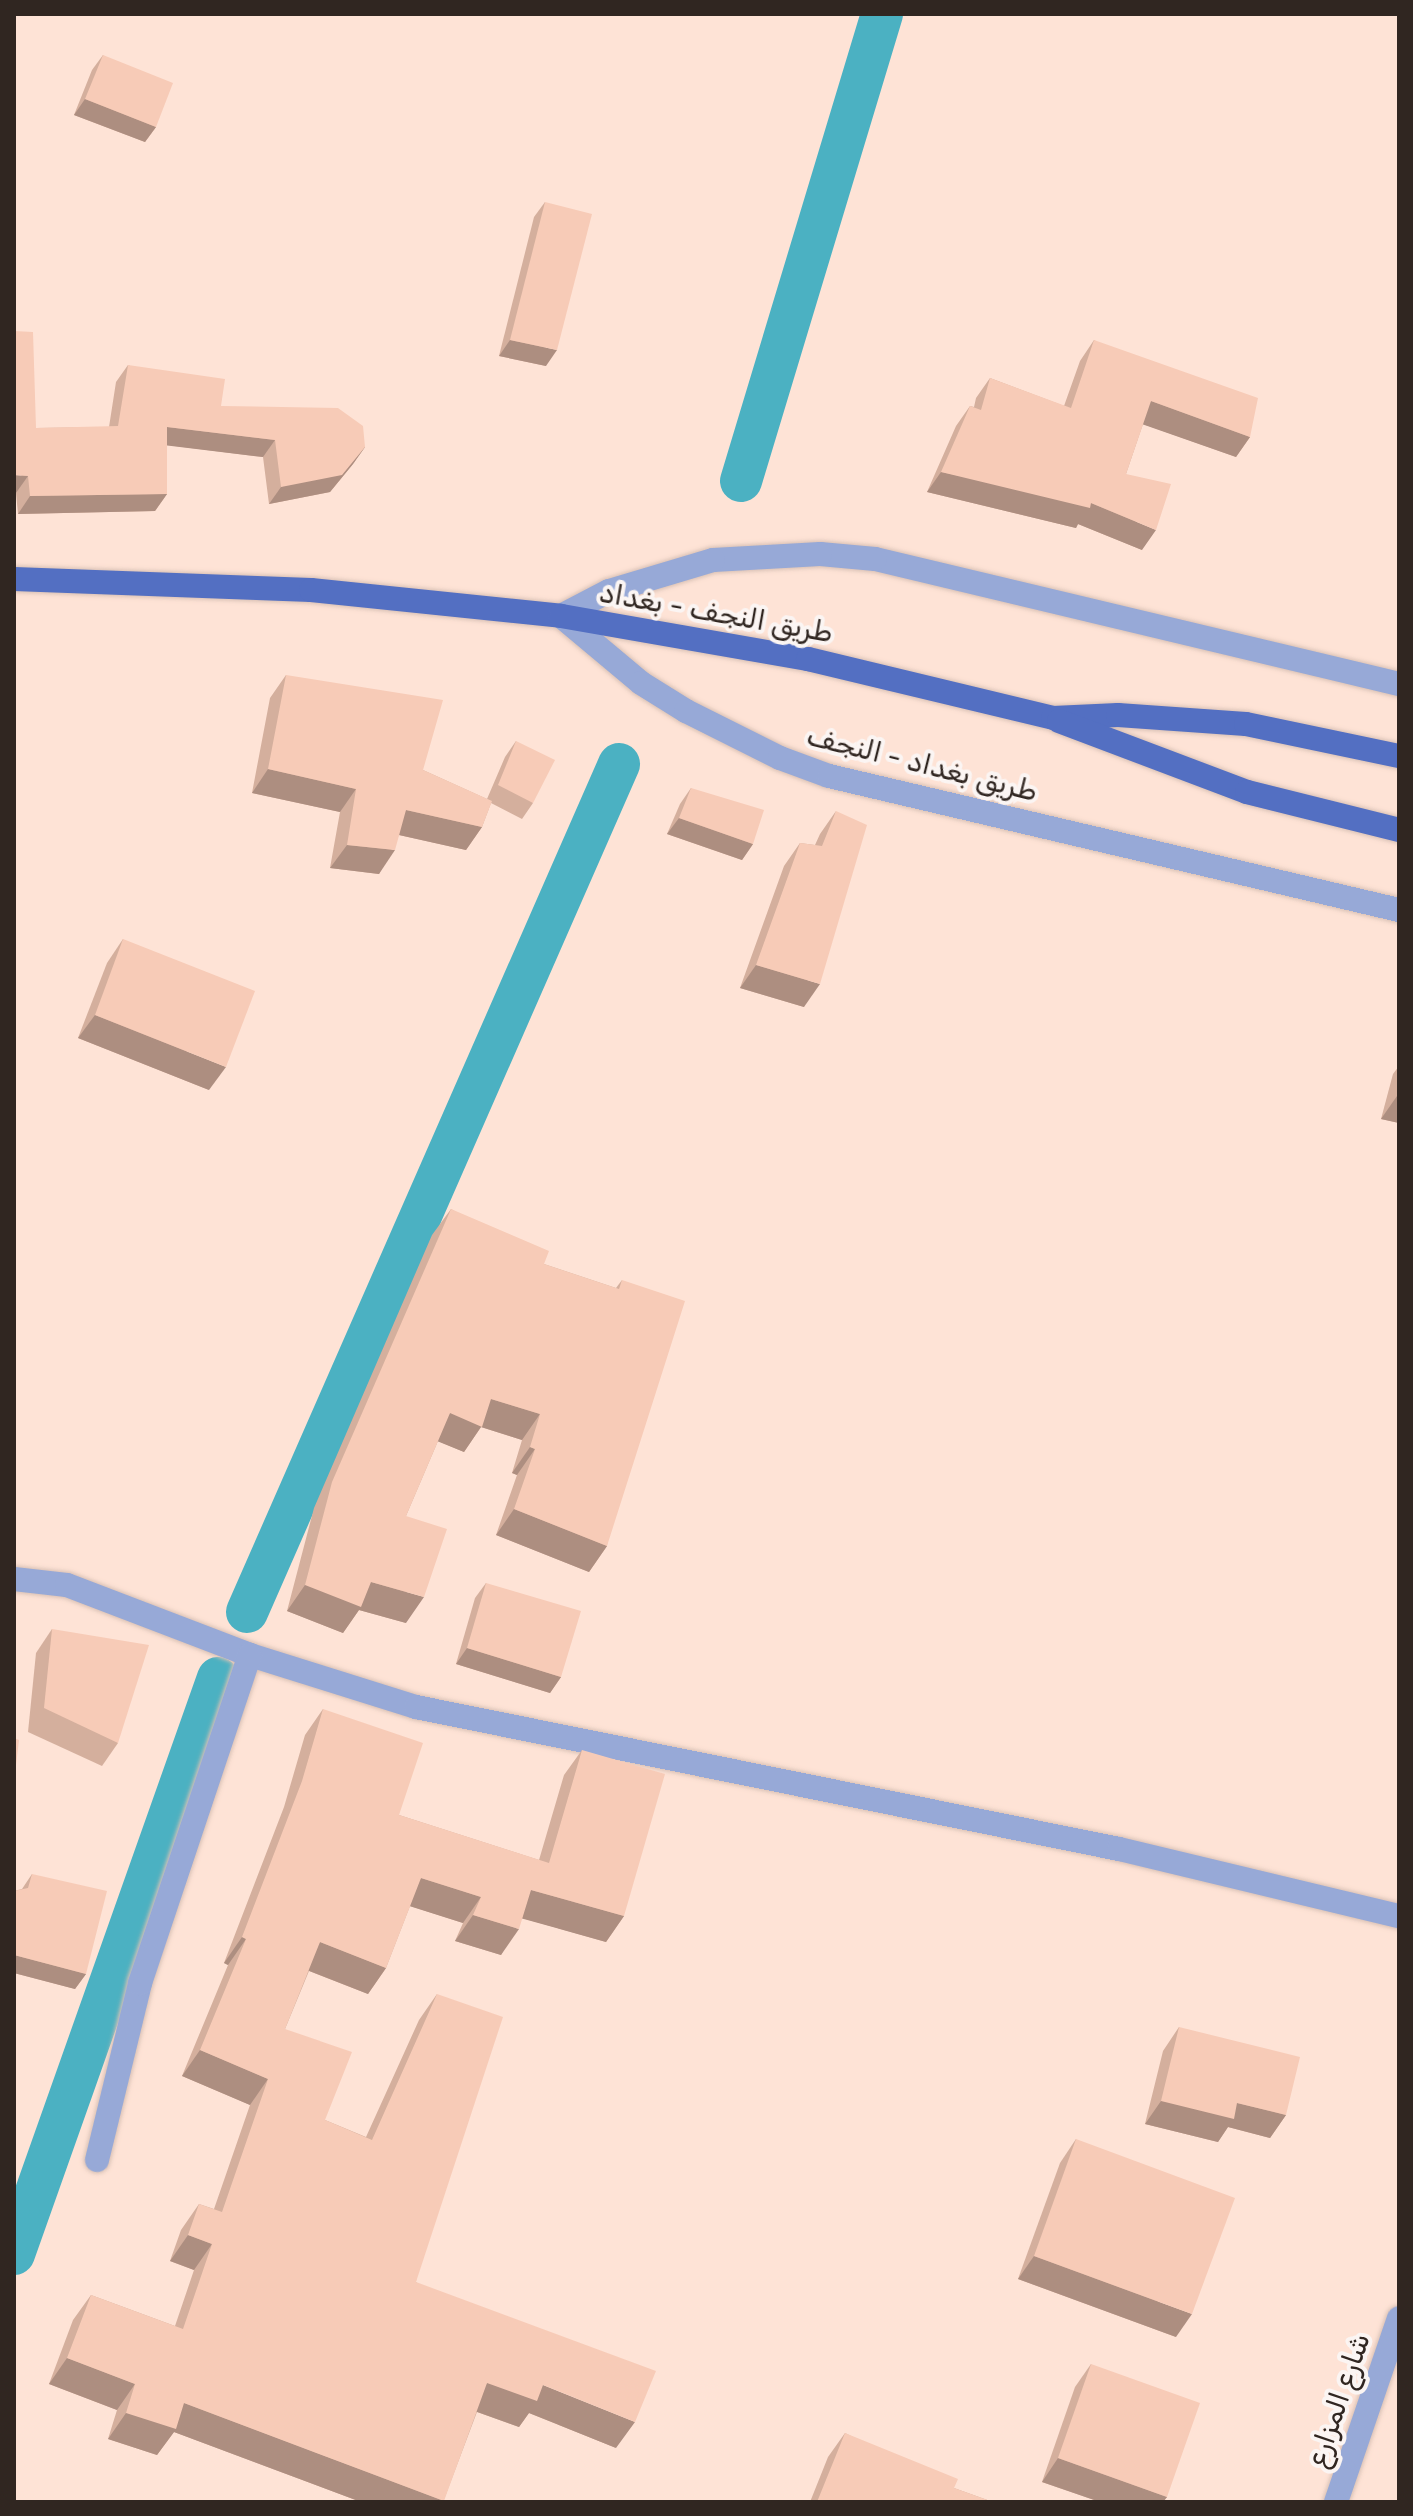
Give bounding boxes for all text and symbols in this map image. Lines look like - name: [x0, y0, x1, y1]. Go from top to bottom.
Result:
- street label: طريق النجف - بغداد: [597, 576, 835, 650]
- street label: طريق بغداد - النجف: [803, 719, 1041, 809]
- street label: شارع المزارع: [1300, 2329, 1378, 2471]

